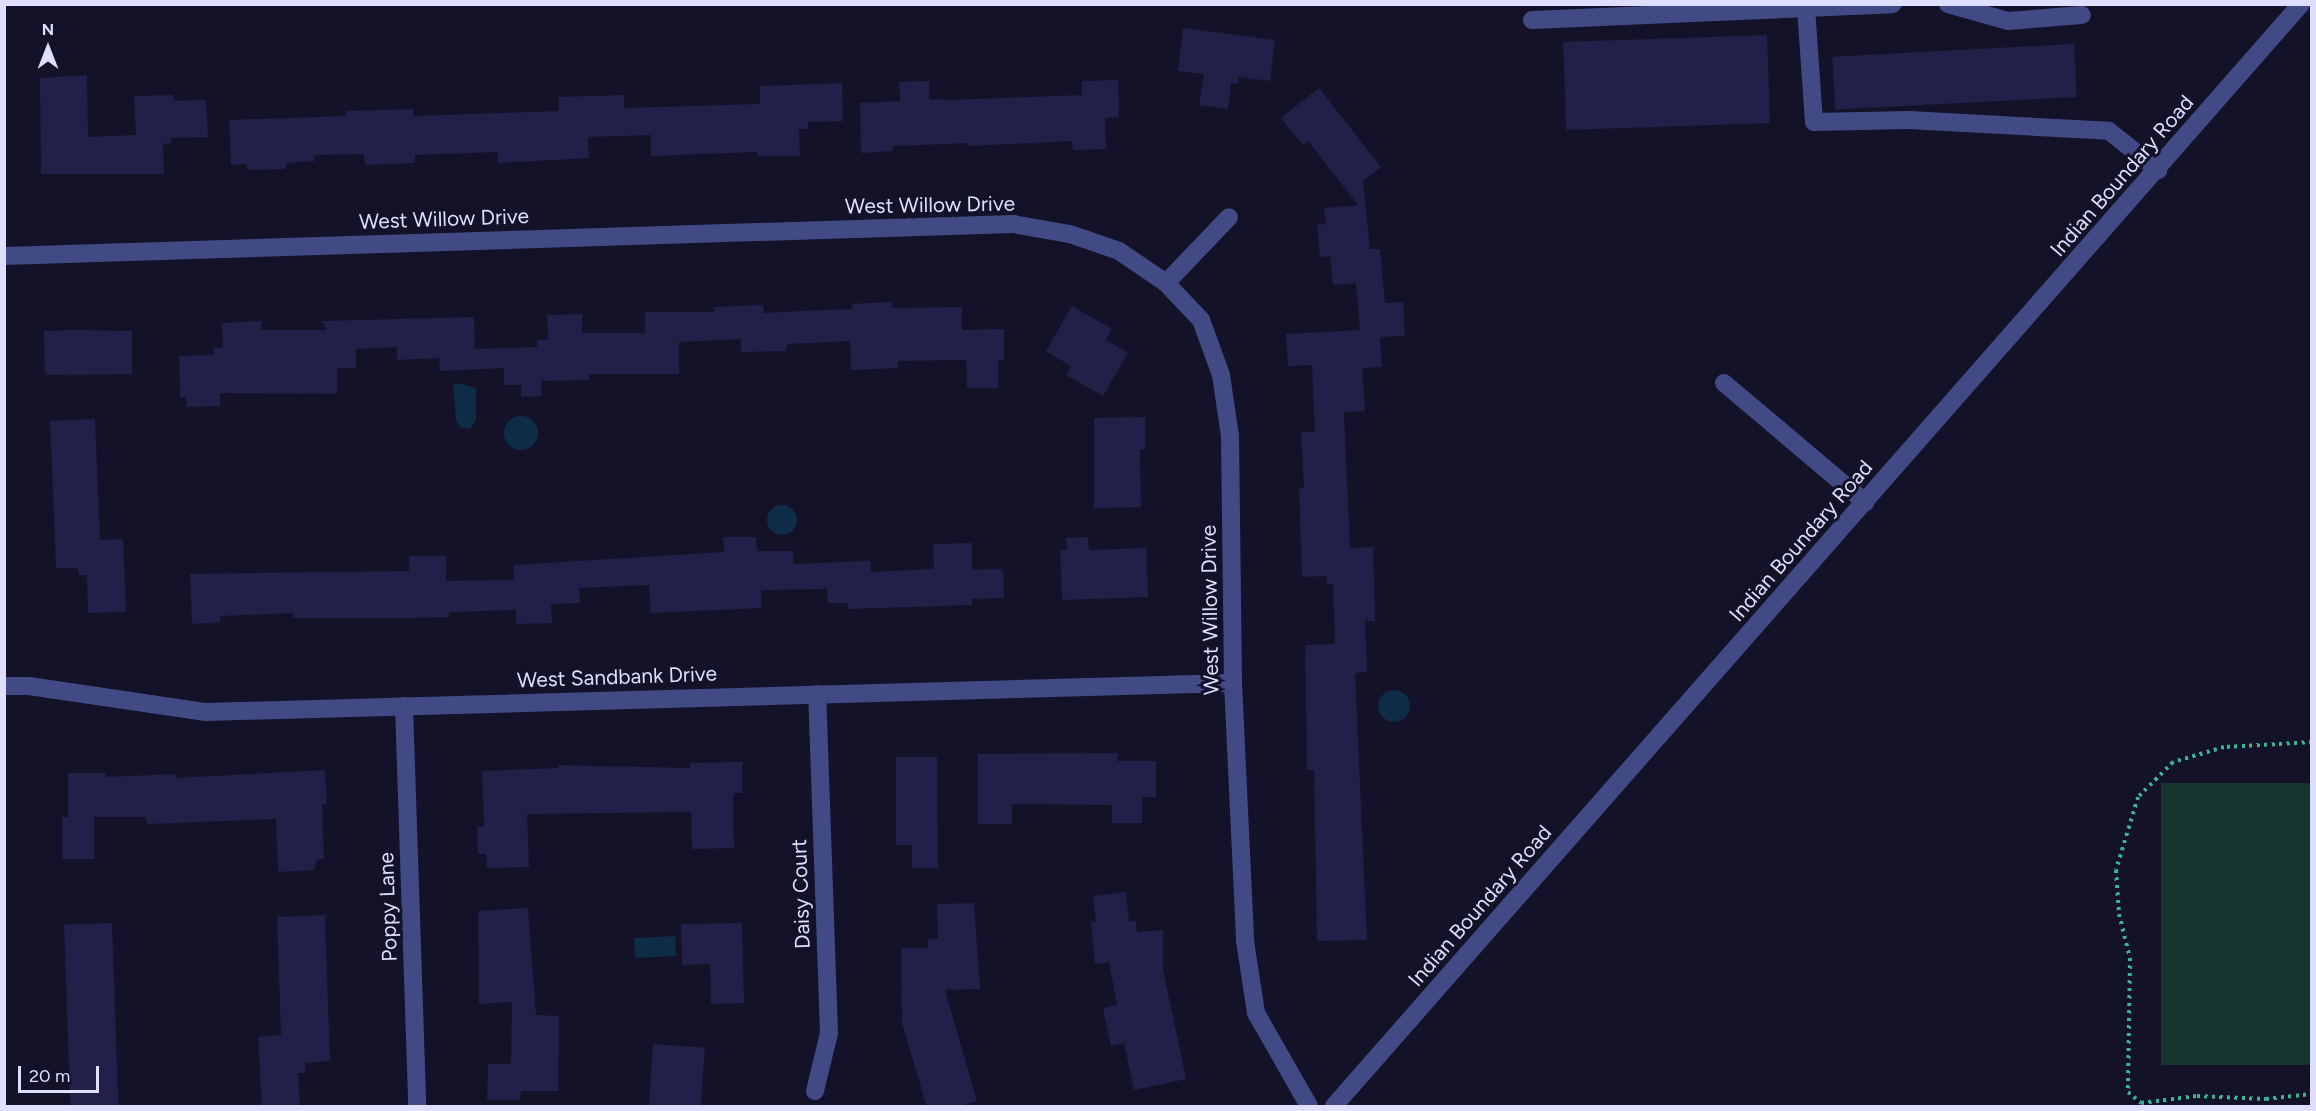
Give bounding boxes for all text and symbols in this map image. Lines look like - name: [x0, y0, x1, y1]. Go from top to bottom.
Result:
- north arrow: [18, 18, 78, 78]
- text: N: [42, 20, 54, 39]
- street label: Indian Boundary Road: [2045, 90, 2199, 262]
- street label: West Willow Drive: [845, 191, 1015, 219]
- street label: West Willow Drive: [359, 203, 529, 235]
- street label: Indian Boundary Road: [1724, 455, 1878, 627]
- street label: West Willow Drive: [1196, 525, 1224, 695]
- street label: West Sandbank Drive: [517, 661, 717, 693]
- street label: Indian Boundary Road: [1403, 820, 1557, 992]
- street label: Daisy Court: [786, 839, 816, 949]
- street label: Poppy Lane: [373, 852, 403, 962]
- scale bar: [21, 1054, 102, 1092]
- text: 20 m: [29, 1065, 70, 1087]

